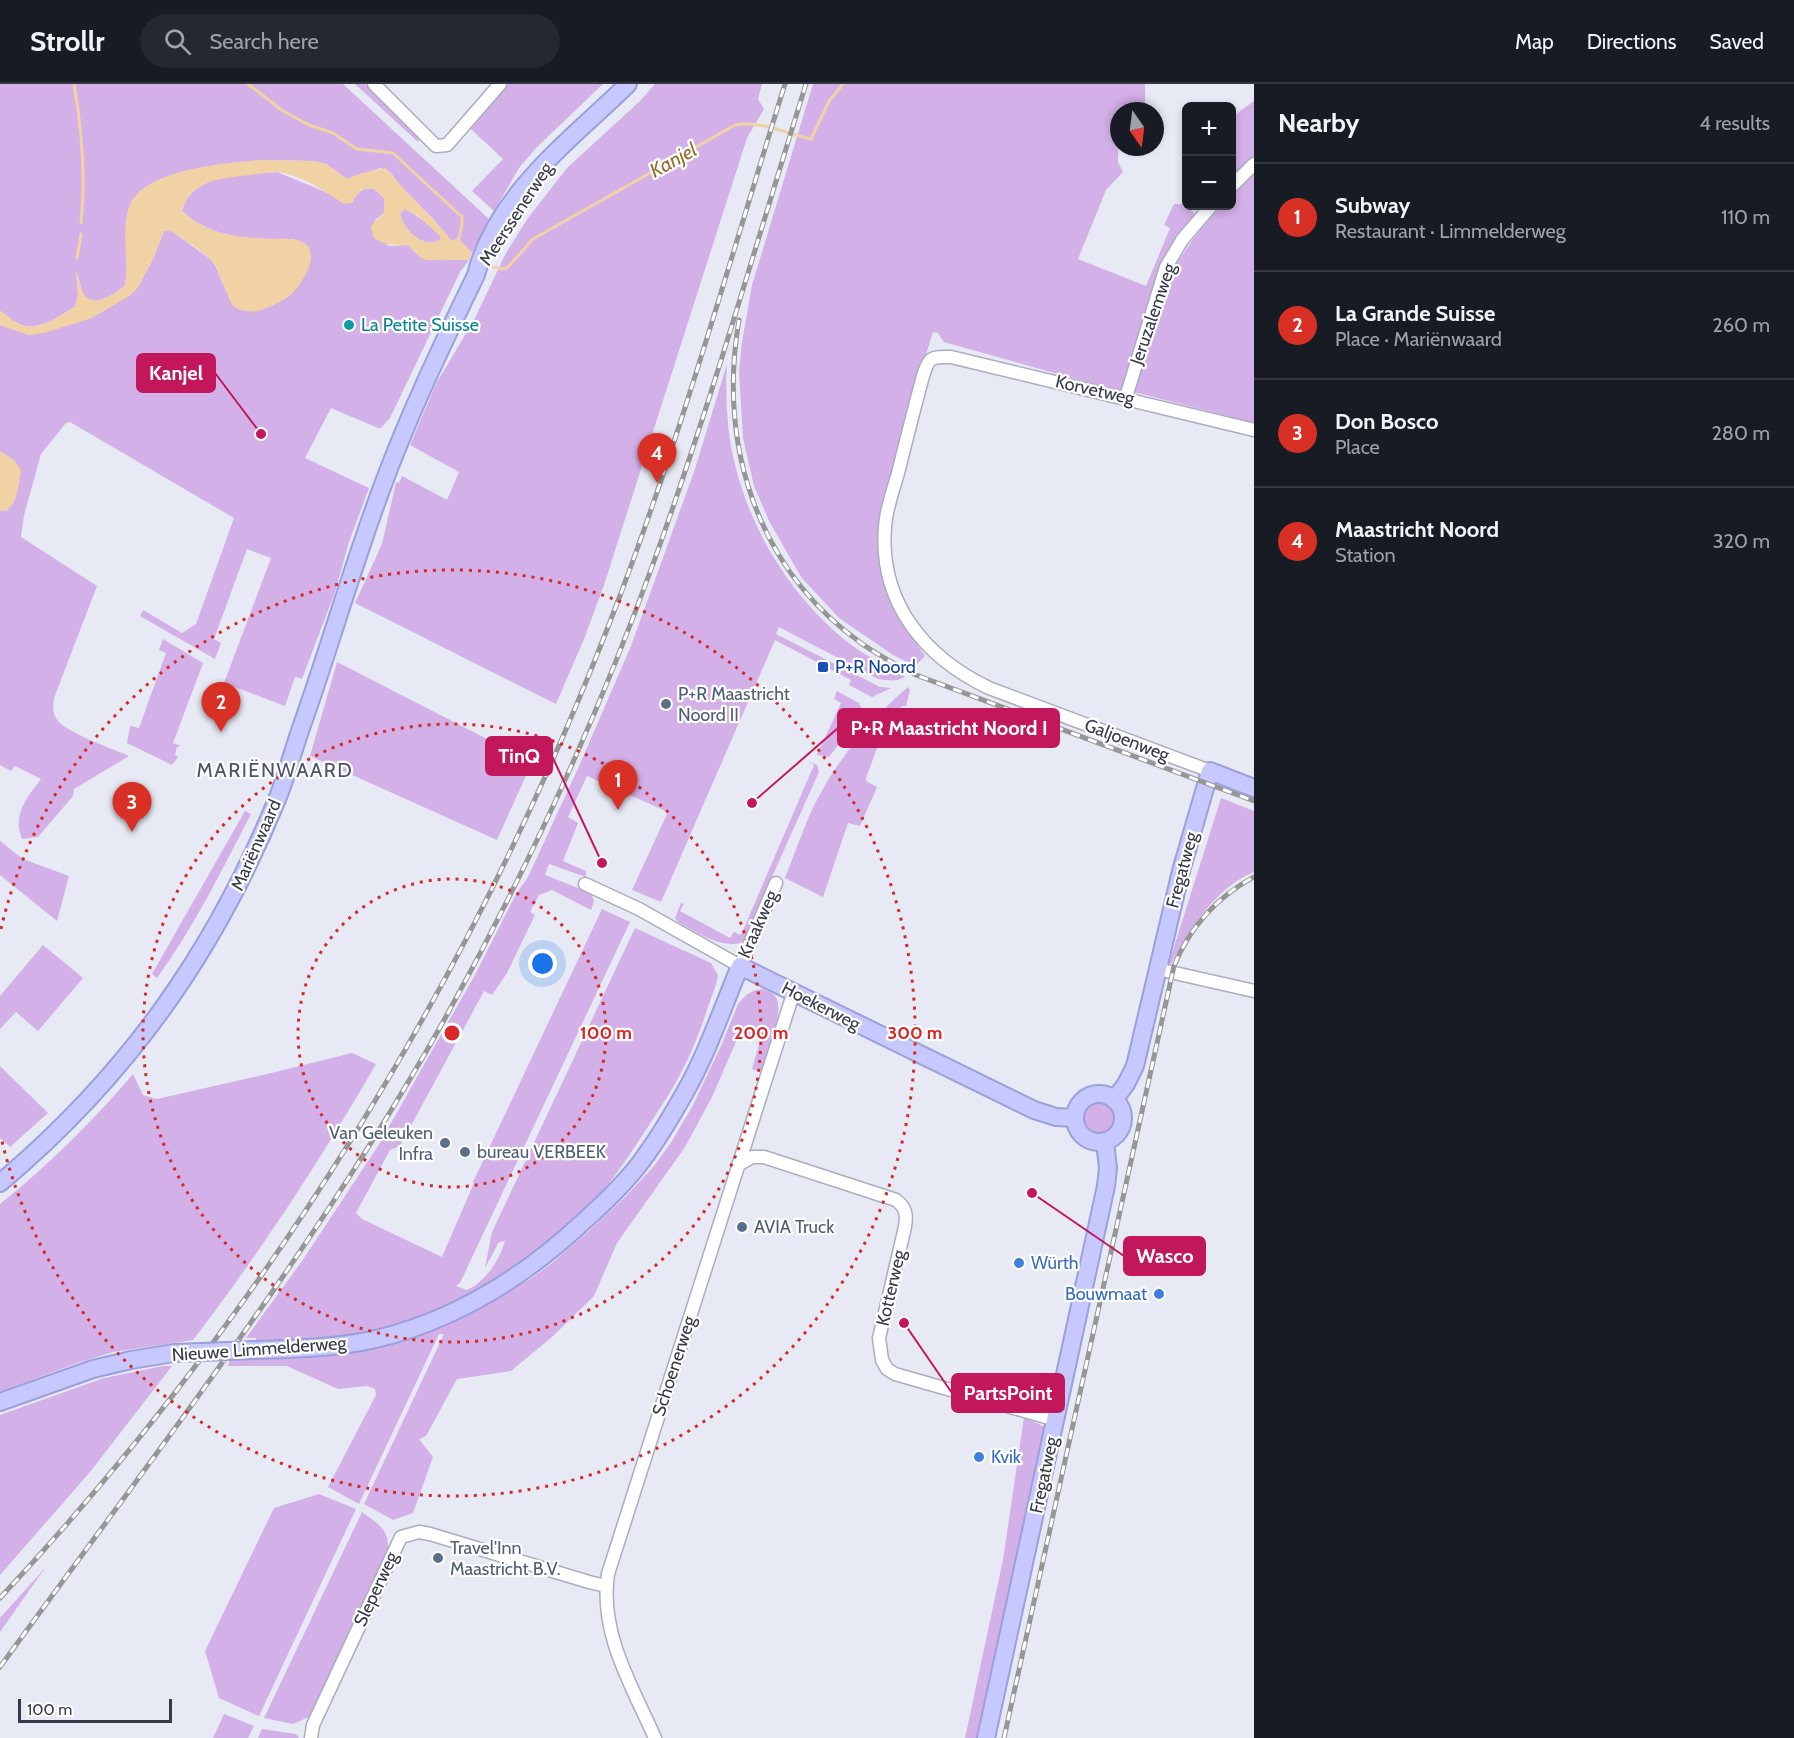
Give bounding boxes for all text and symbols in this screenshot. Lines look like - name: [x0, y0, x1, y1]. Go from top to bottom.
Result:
- search box: [140, 14, 560, 68]
- text: Strollr: [30, 24, 104, 58]
- icon: search: [161, 25, 194, 58]
- text: Search here: [209, 28, 319, 55]
- text: Map: [1515, 29, 1554, 54]
- text: Directions: [1587, 29, 1676, 54]
- text: Saved: [1709, 29, 1764, 54]
- north arrow: [1110, 102, 1164, 156]
- map controls: [1182, 102, 1236, 210]
- button: +: [1182, 102, 1236, 156]
- text: Nearby: [1278, 107, 1359, 139]
- text: 4 results: [1699, 111, 1770, 135]
- water label: Kanjel: [645, 137, 701, 183]
- button: −: [1182, 156, 1236, 210]
- street label: Meerssenerweg: [474, 157, 558, 270]
- text: Subway: [1335, 192, 1410, 219]
- text: 1: [1294, 205, 1301, 229]
- text: 110 m: [1721, 205, 1770, 229]
- text: Restaurant · Limmelderweg: [1335, 219, 1566, 243]
- street label: Jeruzalemweg: [1125, 259, 1181, 369]
- text: La Grande Suisse: [1335, 300, 1495, 327]
- text: 2: [1292, 313, 1303, 337]
- text: 260 m: [1712, 313, 1770, 337]
- place label: La Petite Suisse: [361, 314, 479, 336]
- marker: La Petite Suisse: [342, 318, 356, 332]
- text: Place · Mariënwaard: [1335, 327, 1502, 351]
- callout: Kanjel: [137, 354, 215, 392]
- text: Kanjel: [149, 361, 203, 385]
- street label: Korvetweg: [1053, 370, 1138, 410]
- text: Don Bosco: [1335, 408, 1438, 435]
- text: 3: [1292, 421, 1303, 445]
- text: 280 m: [1711, 421, 1770, 445]
- pin: 4: [638, 434, 676, 483]
- text: Place: [1335, 435, 1380, 459]
- text: Maastricht Noord: [1335, 516, 1499, 543]
- text: 4: [1291, 529, 1304, 553]
- text: 320 m: [1713, 529, 1770, 553]
- text: Station: [1335, 543, 1396, 567]
- place label: P+R Noord: [835, 656, 916, 678]
- marker: P+R Noord: [816, 660, 830, 674]
- pin: 2: [202, 682, 240, 732]
- place label: P+R Maastricht Noord II: [678, 683, 790, 726]
- marker: P+R Maastricht Noord II: [659, 697, 673, 711]
- callout: P+R Maastricht Noord I: [838, 709, 1059, 747]
- street label: Galjoenweg: [1082, 714, 1173, 767]
- text: P+R Maastricht Noord I: [850, 716, 1048, 740]
- callout: TinQ: [486, 737, 552, 775]
- text: TinQ: [498, 744, 540, 768]
- district label: MARIËNWAARD: [197, 758, 353, 782]
- pin: 1: [598, 760, 638, 810]
- pin: 3: [112, 782, 152, 832]
- street label: Mariënwaard: [226, 796, 286, 894]
- street label: Fregatweg: [1161, 829, 1203, 910]
- street label: Kraakweg: [733, 886, 783, 961]
- your location: [528, 949, 557, 978]
- street label: Hoekerweg: [778, 977, 865, 1036]
- text: 100 m: [580, 1022, 632, 1044]
- text: 200 m: [734, 1022, 788, 1044]
- text: 300 m: [888, 1022, 942, 1044]
- centre of rings: [442, 1023, 462, 1043]
- place label: Van Geleuken Infra: [329, 1122, 433, 1165]
- marker: Van Geleuken Infra: [438, 1136, 452, 1150]
- place label: bureau VERBEEK: [477, 1141, 607, 1163]
- marker: bureau VERBEEK: [458, 1145, 472, 1159]
- place label: AVIA Truck: [754, 1216, 835, 1238]
- marker: AVIA Truck: [735, 1220, 749, 1234]
- callout: Wasco: [1124, 1237, 1205, 1275]
- text: Wasco: [1136, 1244, 1194, 1268]
- street label: Kotterweg: [872, 1247, 911, 1328]
- place label: Würth: [1031, 1252, 1078, 1274]
- marker: Würth: [1012, 1256, 1026, 1270]
- place label: Bouwmaat: [1065, 1283, 1147, 1305]
- marker: Bouwmaat: [1152, 1287, 1166, 1301]
- street label: Schoenerweg: [648, 1312, 701, 1419]
- street label: Nieuwe Limmelderweg: [171, 1332, 348, 1366]
- callout: PartsPoint: [952, 1374, 1064, 1412]
- text: PartsPoint: [964, 1381, 1053, 1405]
- street label: Fregatweg: [1025, 1434, 1063, 1515]
- place label: Kvik: [991, 1446, 1022, 1468]
- marker: Kvik: [972, 1450, 986, 1464]
- place label: Travel'Inn Maastricht B.V.: [450, 1537, 560, 1580]
- street label: Sleperweg: [349, 1547, 403, 1630]
- marker: Travel'Inn Maastricht B.V.: [431, 1551, 445, 1565]
- scale bar: [18, 1696, 172, 1724]
- text: 100 m: [27, 1700, 72, 1719]

